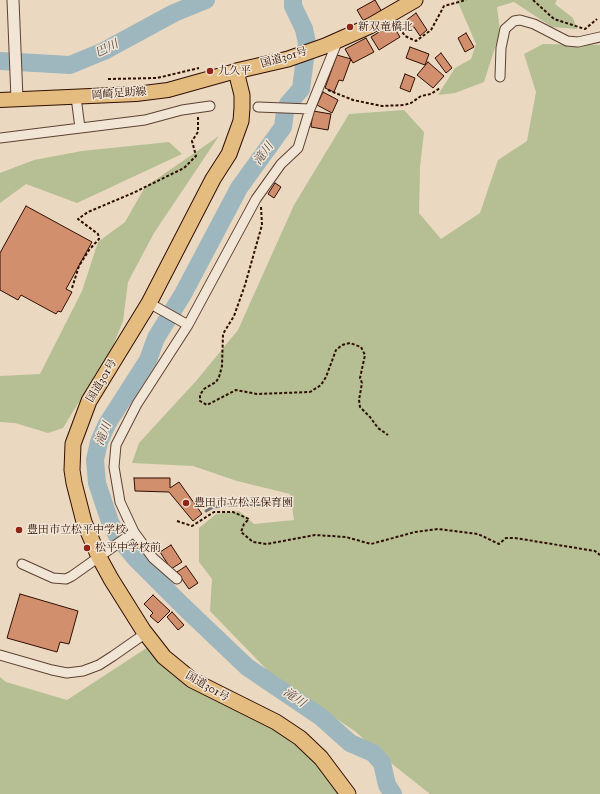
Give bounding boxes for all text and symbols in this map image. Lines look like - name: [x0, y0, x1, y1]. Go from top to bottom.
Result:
- place label: 新双竜橋北: [358, 20, 413, 34]
- marker: 新双竜橋北: [345, 22, 355, 32]
- water label: 巴川: [93, 37, 121, 61]
- street label: 国道301号: [259, 45, 309, 71]
- place label: 九久平: [218, 64, 251, 78]
- marker: 九久平: [205, 66, 215, 76]
- street label: 岡崎足助線: [91, 85, 147, 103]
- water label: 滝川: [251, 140, 277, 168]
- street label: 国道301号: [84, 357, 120, 405]
- water label: 滝川: [93, 420, 115, 448]
- place label: 豊田市立松平保育園: [194, 496, 293, 510]
- marker: 豊田市立松平保育園: [181, 498, 191, 508]
- place label: 豊田市立松平中学校: [27, 523, 126, 537]
- marker: 豊田市立松平中学校: [14, 525, 24, 535]
- place label: 松平中学校前: [95, 541, 161, 555]
- marker: 松平中学校前: [82, 543, 92, 553]
- street label: 国道301号: [183, 669, 231, 705]
- water label: 滝川: [280, 685, 308, 711]

